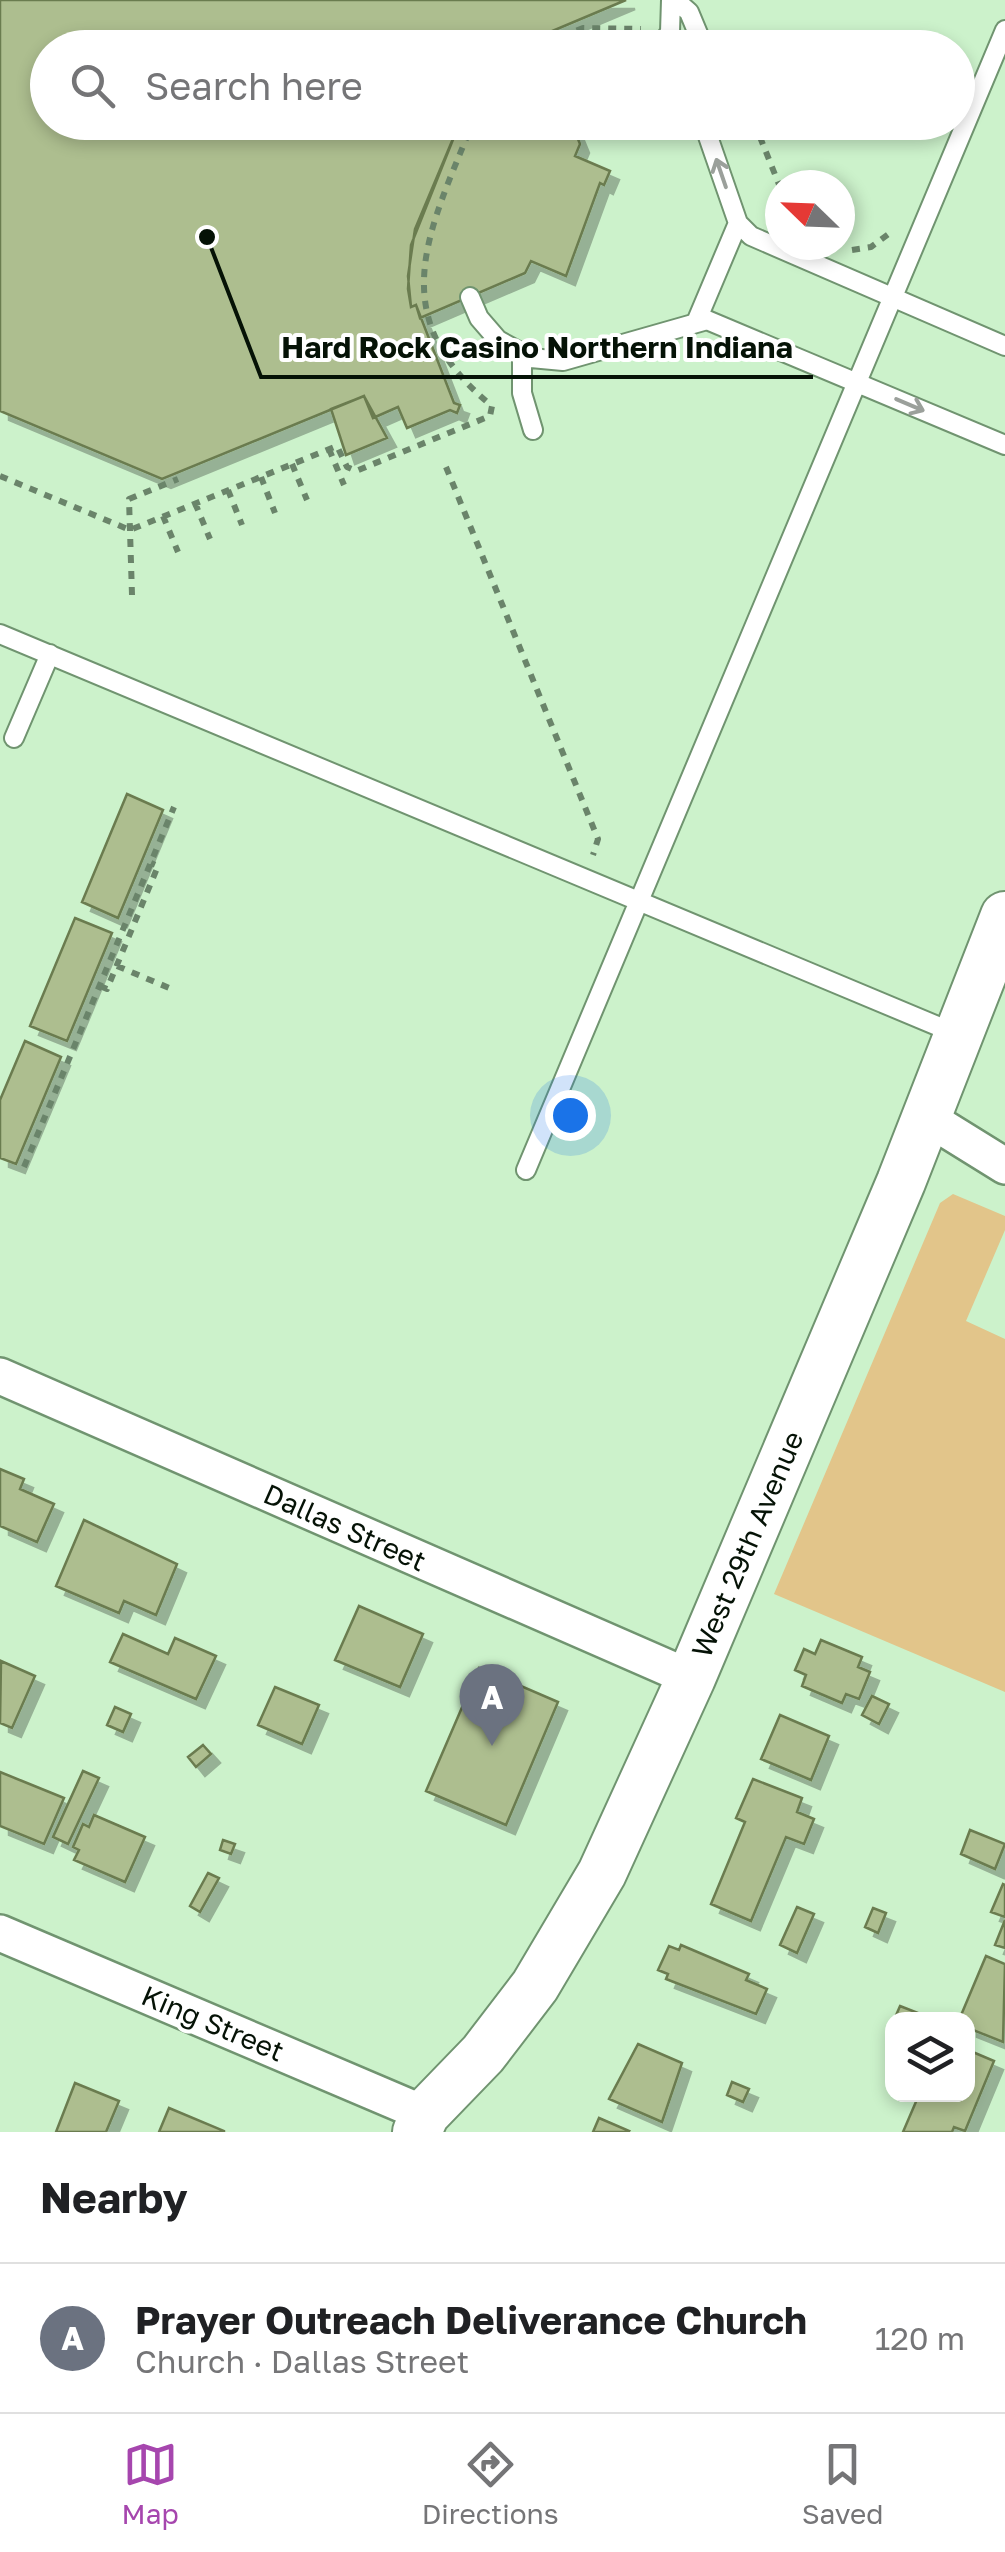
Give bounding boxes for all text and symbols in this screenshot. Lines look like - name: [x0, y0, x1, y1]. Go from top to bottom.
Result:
- search box: [30, 30, 975, 140]
- icon: search: [65, 58, 120, 113]
- text: Search here: [145, 63, 363, 108]
- one-way arrow: [710, 157, 728, 189]
- north arrow: [765, 170, 855, 260]
- callout: Hard Rock Casino Northern Indiana: [261, 317, 813, 377]
- text: Hard Rock Casino Northern Indiana: [281, 329, 793, 365]
- one-way arrow: [894, 397, 925, 415]
- your location: [545, 1090, 596, 1141]
- street label: West 29th Avenue: [684, 1426, 810, 1662]
- street label: Dallas Street: [259, 1477, 431, 1577]
- pin: A: [460, 1664, 524, 1746]
- street label: King Street: [137, 1978, 289, 2068]
- map controls: [885, 2012, 975, 2102]
- button: layers: [885, 2012, 975, 2102]
- text: Nearby: [40, 2172, 188, 2222]
- text: Prayer Outreach Deliverance Church: [135, 2297, 807, 2342]
- text: A: [61, 2319, 84, 2357]
- text: 120 m: [875, 2319, 965, 2357]
- text: Church · Dallas Street: [135, 2342, 469, 2380]
- tab: Map: [122, 2437, 179, 2530]
- tab: Directions: [422, 2437, 559, 2530]
- tab: Saved: [802, 2437, 883, 2530]

